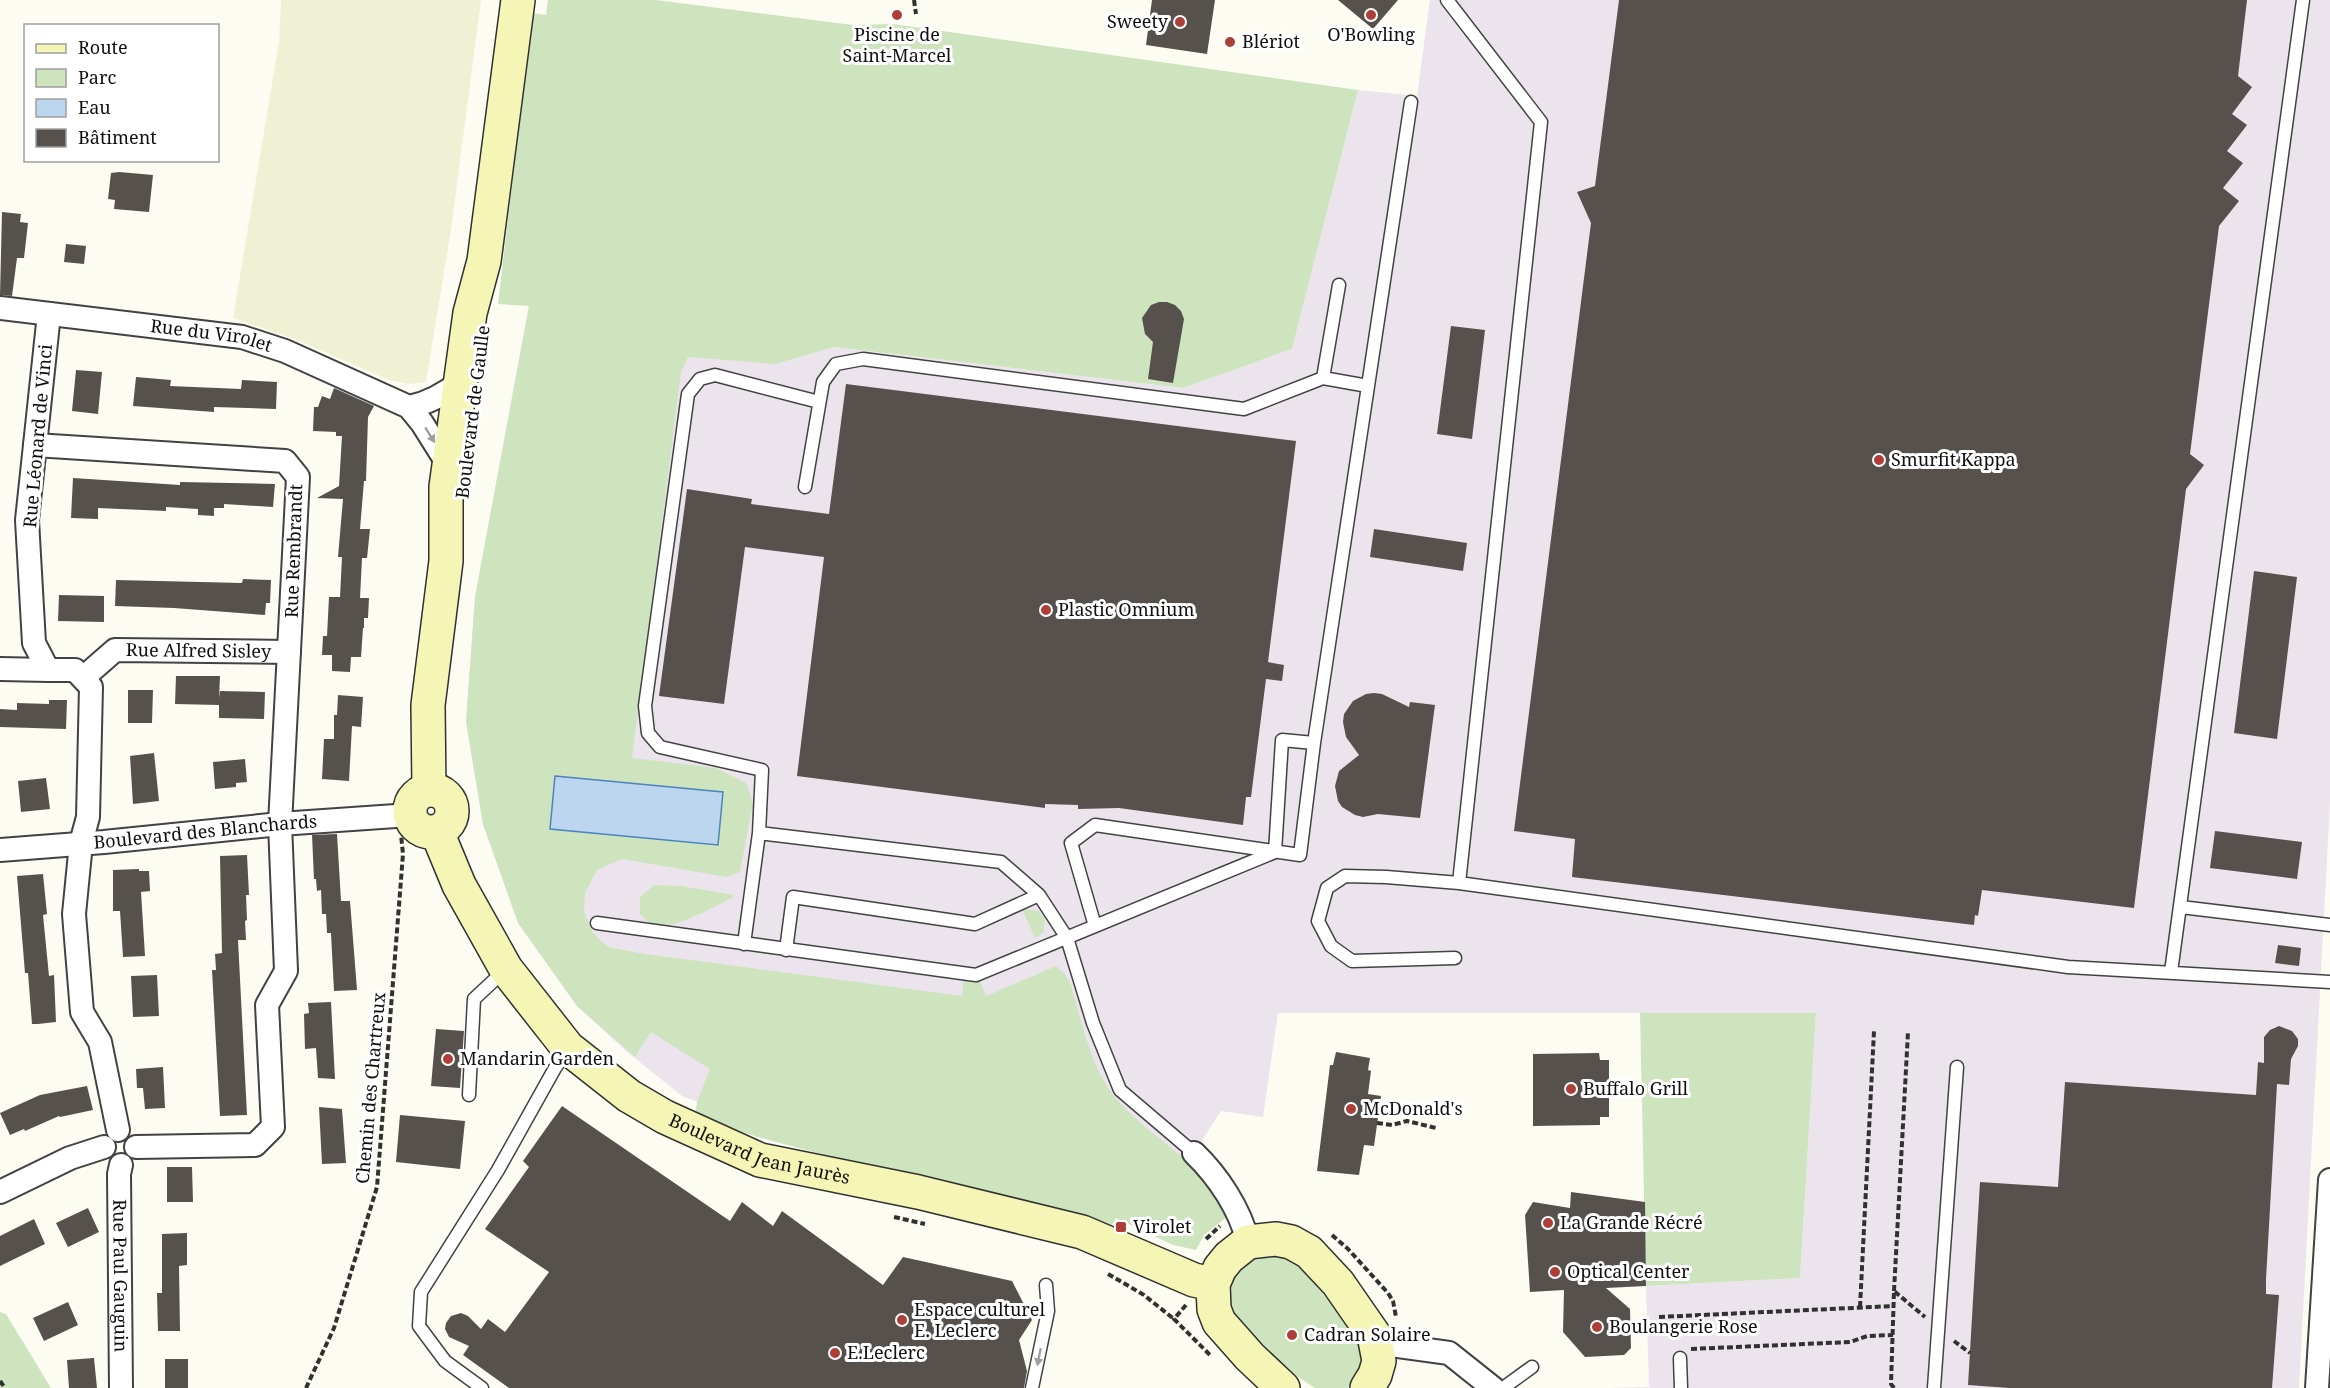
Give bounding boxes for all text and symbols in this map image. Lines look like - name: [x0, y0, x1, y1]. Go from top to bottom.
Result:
- marker: Piscine de Saint-Marcel: [890, 8, 904, 22]
- marker: O'Bowling: [1364, 8, 1378, 22]
- place label: Sweety: [1107, 9, 1169, 33]
- marker: Sweety: [1173, 15, 1187, 29]
- place label: Piscine de Saint-Marcel: [843, 22, 952, 67]
- place label: O'Bowling: [1327, 22, 1415, 46]
- legend: [24, 24, 219, 162]
- place label: Blériot: [1242, 29, 1300, 53]
- text: Route: [78, 35, 128, 59]
- marker: Blériot: [1223, 35, 1237, 49]
- text: Parc: [78, 65, 116, 89]
- text: Eau: [78, 95, 111, 119]
- text: Bâtiment: [78, 125, 157, 149]
- street label: Rue du Virolet: [149, 313, 275, 357]
- street label: Boulevard de Gaulle: [449, 324, 495, 500]
- street label: Rue Léonard de Vinci: [17, 343, 57, 529]
- one-way arrow: [425, 427, 436, 444]
- place label: Smurfit Kappa: [1891, 447, 2016, 471]
- marker: Smurfit Kappa: [1872, 453, 1886, 467]
- street label: Rue Rembrandt: [279, 483, 307, 618]
- place label: Plastic Omnium: [1058, 597, 1195, 621]
- marker: Plastic Omnium: [1039, 603, 1053, 617]
- street label: Rue Alfred Sisley: [126, 637, 272, 663]
- street label: Boulevard des Blanchards: [93, 808, 318, 854]
- street label: Chemin des Chartreux: [350, 991, 390, 1185]
- place label: Mandarin Garden: [460, 1046, 614, 1070]
- marker: Mandarin Garden: [441, 1052, 455, 1066]
- place label: Buffalo Grill: [1583, 1076, 1688, 1100]
- marker: Buffalo Grill: [1564, 1082, 1578, 1096]
- place label: McDonald's: [1363, 1096, 1463, 1120]
- marker: McDonald's: [1344, 1102, 1358, 1116]
- street label: Boulevard Jean Jaurès: [665, 1107, 852, 1189]
- street label: Rue Paul Gauguin: [108, 1199, 134, 1353]
- place label: La Grande Récré: [1560, 1210, 1703, 1234]
- place label: Virolet: [1133, 1214, 1191, 1238]
- marker: La Grande Récré: [1541, 1216, 1555, 1230]
- marker: Virolet: [1114, 1220, 1128, 1234]
- place label: Optical Center: [1567, 1259, 1690, 1283]
- marker: Optical Center: [1548, 1265, 1562, 1279]
- place label: Espace culturel E. Leclerc: [914, 1297, 1045, 1342]
- marker: Espace culturel E. Leclerc: [895, 1313, 909, 1327]
- place label: Boulangerie Rose: [1609, 1314, 1758, 1338]
- marker: Boulangerie Rose: [1590, 1320, 1604, 1334]
- place label: Cadran Solaire: [1304, 1322, 1431, 1346]
- marker: Cadran Solaire: [1285, 1328, 1299, 1342]
- place label: E.Leclerc: [847, 1340, 925, 1364]
- marker: E.Leclerc: [828, 1346, 842, 1360]
- one-way arrow: [1034, 1348, 1043, 1367]

